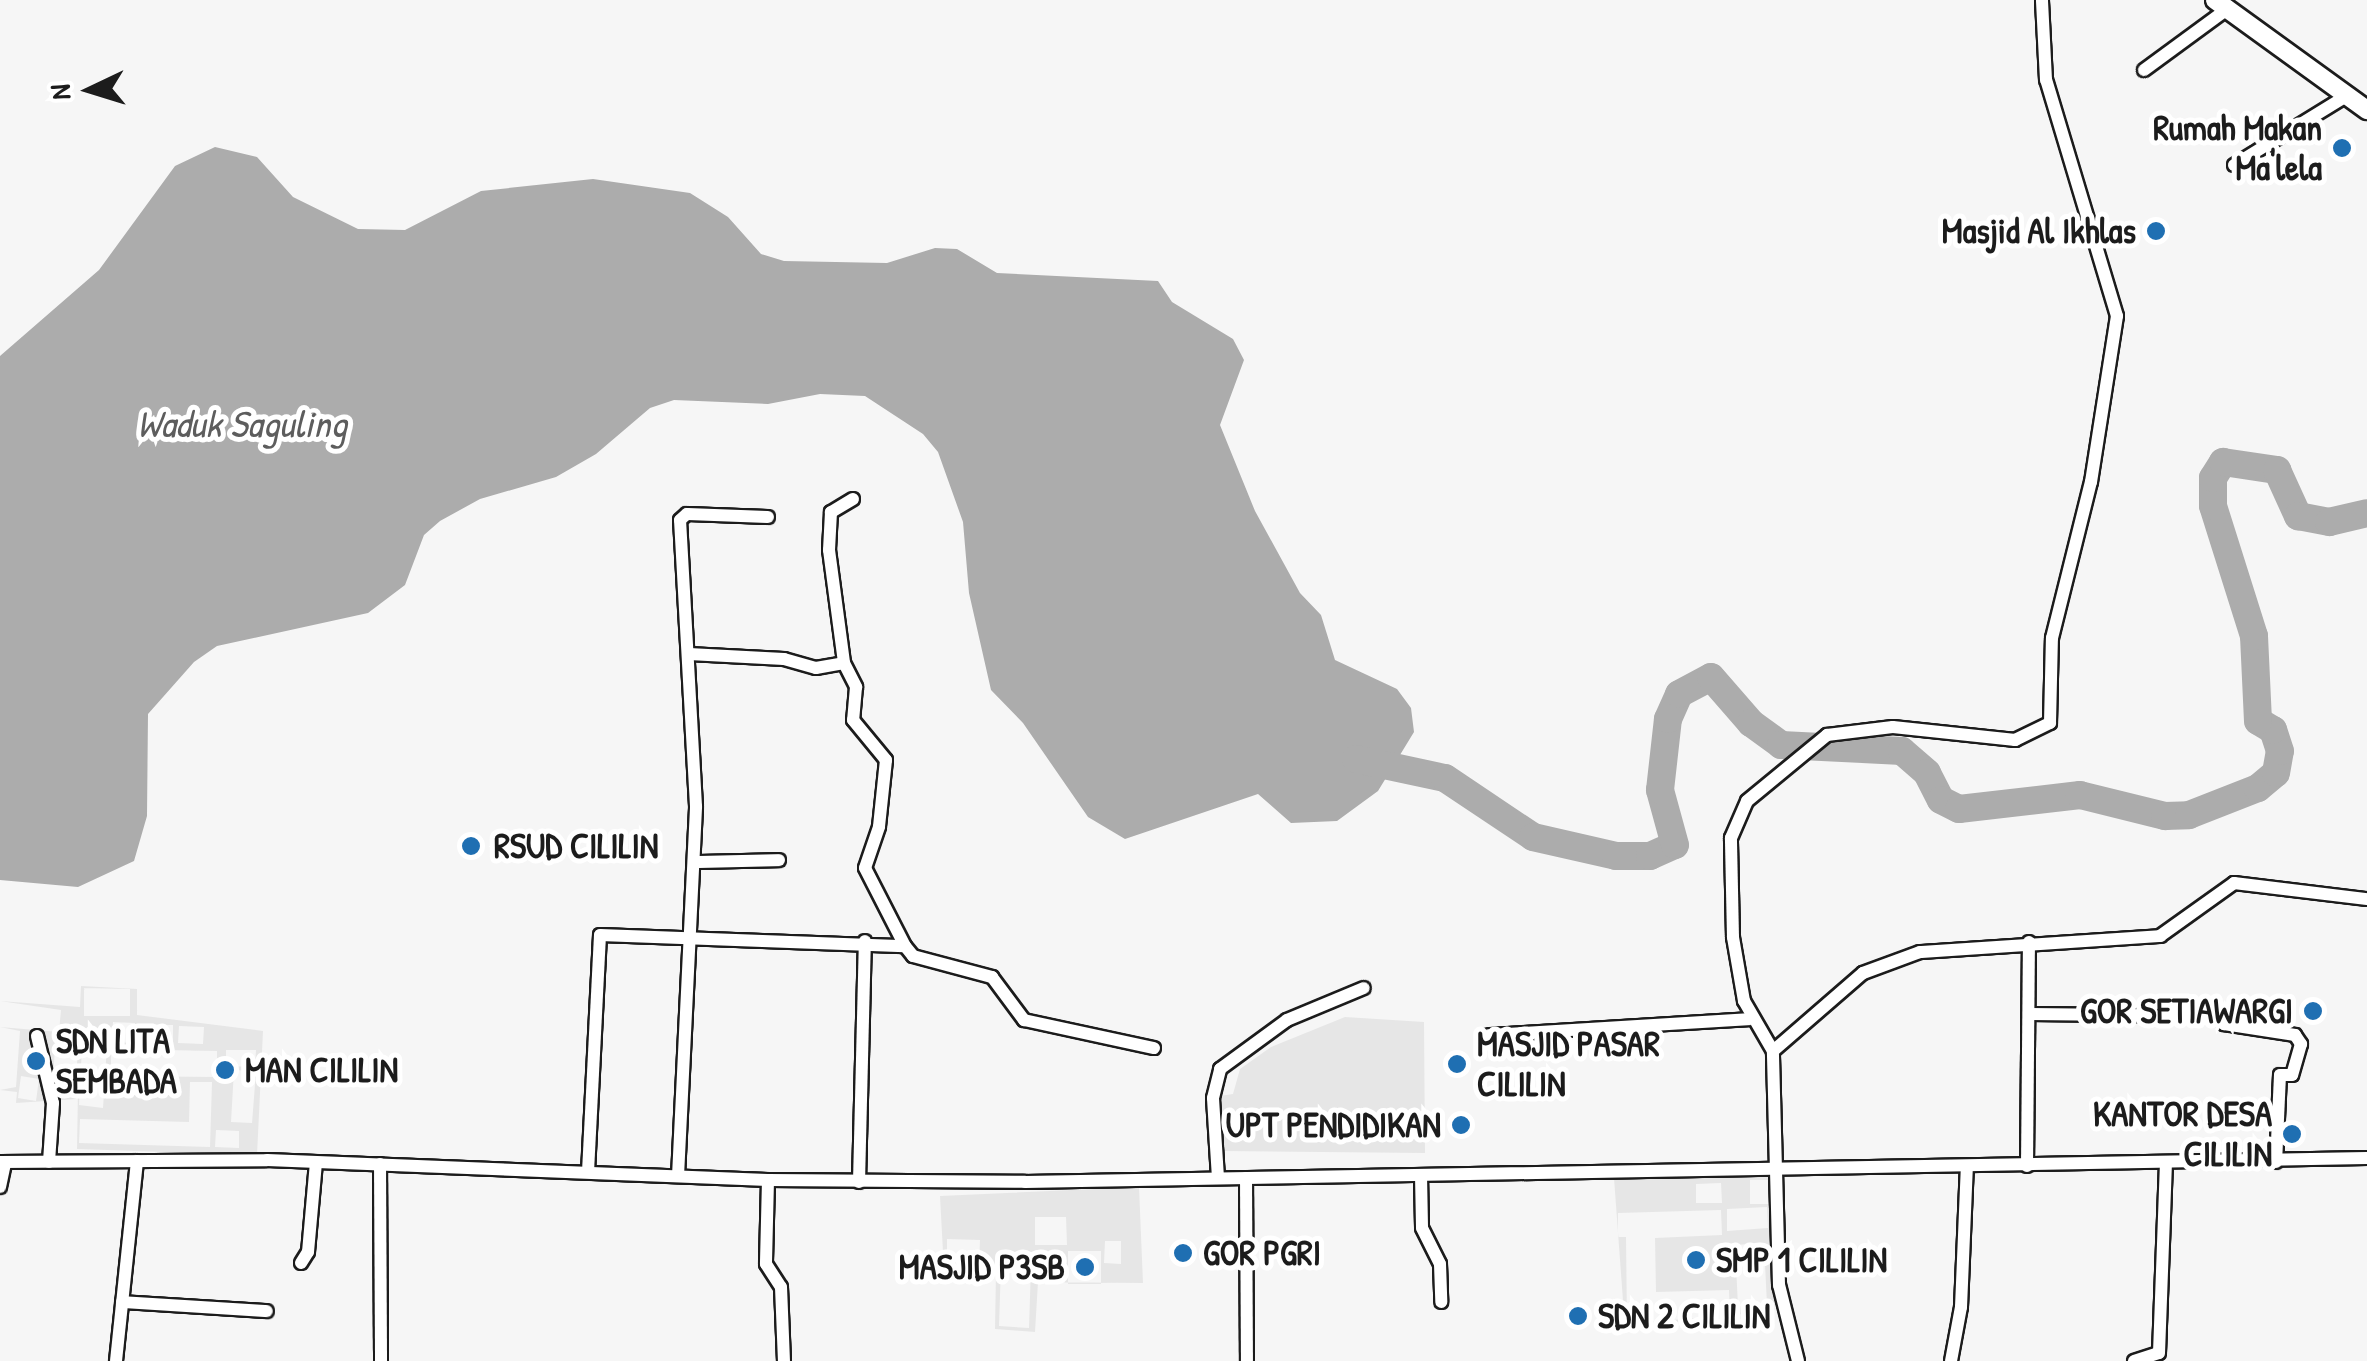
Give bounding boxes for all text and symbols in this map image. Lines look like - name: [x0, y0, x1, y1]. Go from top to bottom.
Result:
- north arrow: [40, 40, 140, 140]
- text: N: [41, 83, 80, 101]
- place label: Rumah Makan Ma'lela: [2153, 107, 2322, 189]
- marker: Rumah Makan Ma'lela: [2331, 137, 2353, 159]
- place label: Masjid Al Ikhlas: [1942, 210, 2136, 252]
- marker: Masjid Al Ikhlas: [2145, 220, 2167, 242]
- water label: Waduk Saguling: [137, 401, 347, 447]
- place label: RSUD CILILIN: [494, 825, 658, 867]
- marker: RSUD CILILIN: [458, 833, 484, 859]
- place label: GOR SETIAWARGI: [2080, 990, 2293, 1032]
- marker: GOR SETIAWARGI: [2302, 1000, 2324, 1022]
- place label: SDN LITA SEMBADA: [56, 1020, 177, 1102]
- place label: MASJID PASAR CILILIN: [1477, 1023, 1660, 1105]
- place label: MAN CILILIN: [245, 1049, 398, 1091]
- marker: SDN LITA SEMBADA: [25, 1050, 47, 1072]
- marker: MASJID PASAR CILILIN: [1446, 1053, 1468, 1075]
- marker: MAN CILILIN: [214, 1059, 236, 1081]
- place label: KANTOR DESA CILILIN: [2093, 1093, 2272, 1175]
- place label: UPT PENDIDIKAN: [1226, 1104, 1441, 1146]
- marker: UPT PENDIDIKAN: [1450, 1114, 1472, 1136]
- marker: KANTOR DESA CILILIN: [2281, 1123, 2303, 1145]
- place label: GOR PGRI: [1203, 1232, 1321, 1274]
- place label: SMP 1 CILILIN: [1716, 1239, 1887, 1281]
- marker: GOR PGRI: [1172, 1242, 1194, 1264]
- place label: MASJID P3SB: [899, 1246, 1065, 1288]
- marker: SMP 1 CILILIN: [1685, 1249, 1707, 1271]
- marker: MASJID P3SB: [1074, 1256, 1096, 1278]
- place label: SDN 2 CILILIN: [1598, 1295, 1770, 1337]
- marker: SDN 2 CILILIN: [1567, 1305, 1589, 1327]

